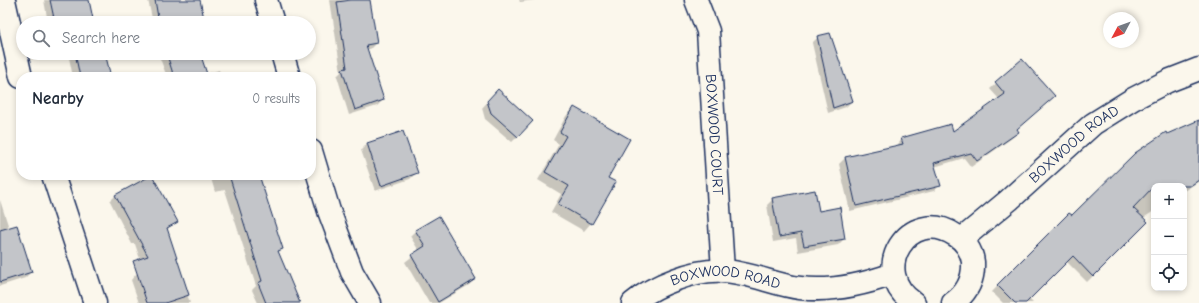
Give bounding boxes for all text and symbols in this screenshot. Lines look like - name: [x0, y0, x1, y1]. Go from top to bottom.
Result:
- north arrow: [1103, 12, 1139, 48]
- search box: [16, 16, 316, 60]
- icon: search: [30, 27, 52, 49]
- text: Search here: [62, 29, 140, 47]
- street label: BOXWOOD COURT: [702, 73, 727, 196]
- text: Nearby: [32, 89, 83, 108]
- text: 0 results: [252, 91, 300, 106]
- street label: BOXWOOD ROAD: [1025, 101, 1122, 187]
- map controls: [1151, 183, 1187, 291]
- button: +: [1151, 183, 1187, 219]
- button: −: [1151, 219, 1187, 255]
- button: locate: [1151, 255, 1187, 291]
- street label: BOXWOOD ROAD: [668, 262, 783, 293]

